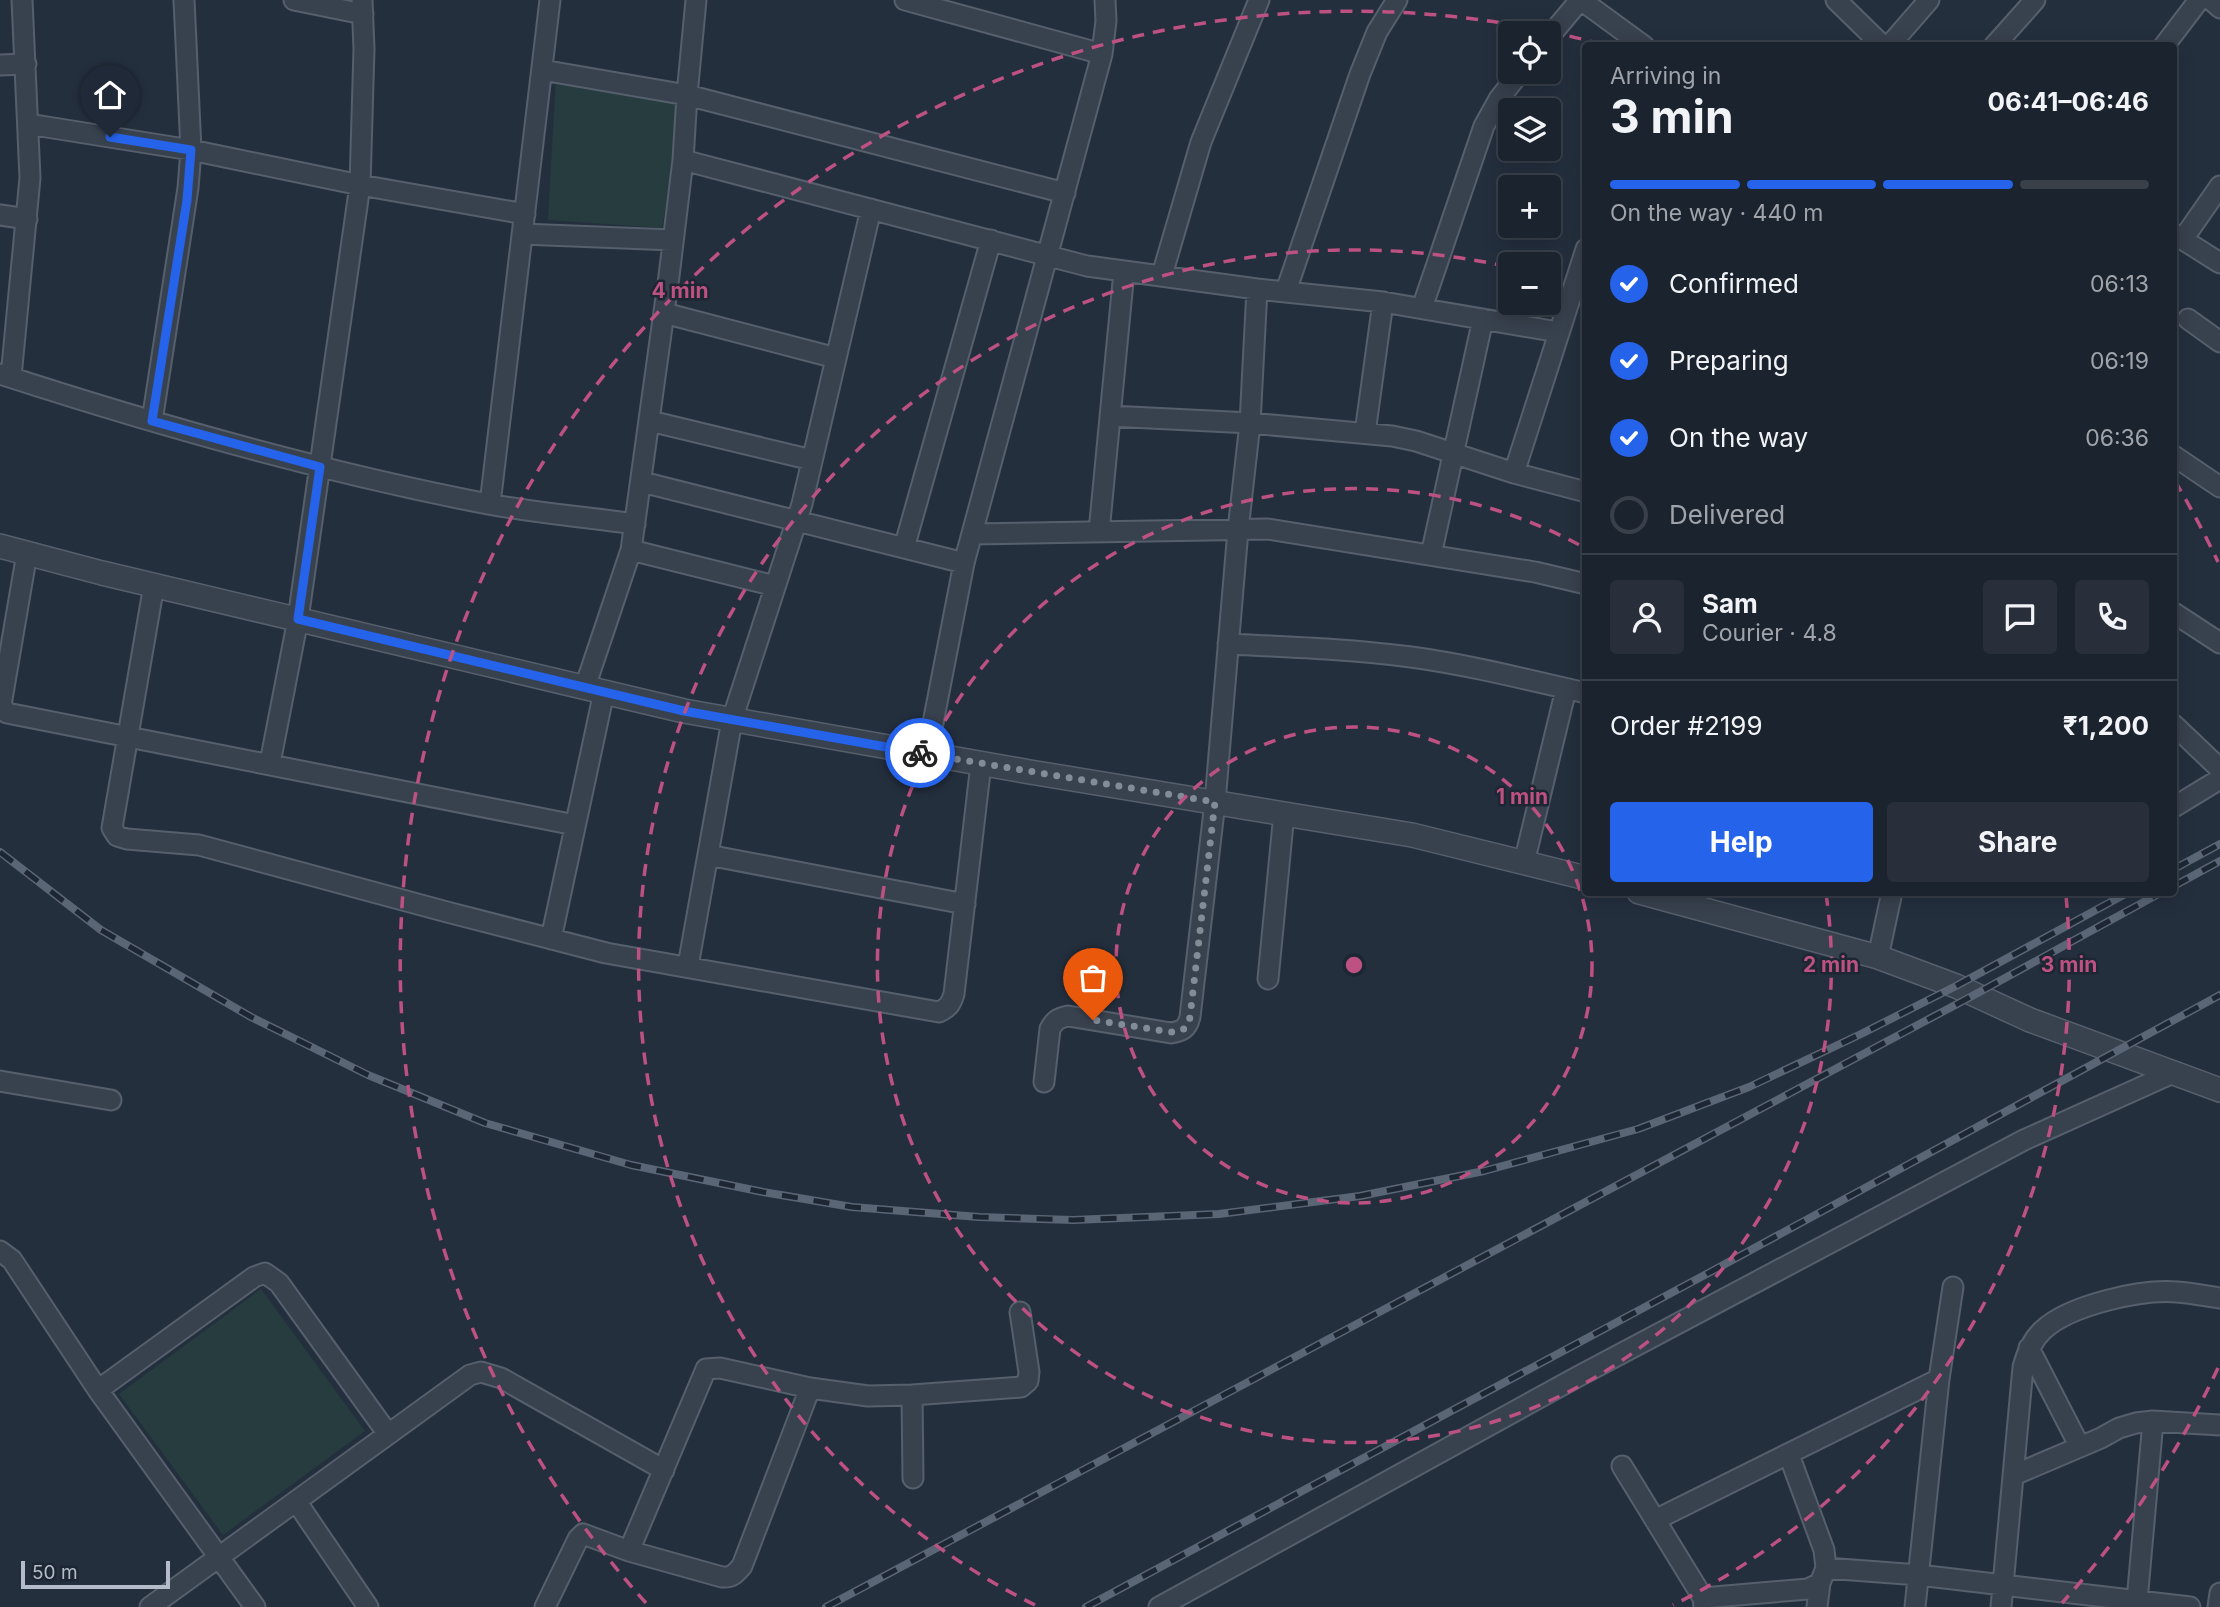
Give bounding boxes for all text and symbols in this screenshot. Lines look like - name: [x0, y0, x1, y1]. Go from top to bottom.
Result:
- map controls: [1498, 21, 1561, 315]
- button: locate: [1498, 21, 1561, 84]
- text: Arriving in: [1610, 62, 1721, 90]
- pin: [80, 65, 140, 137]
- icon: home: [91, 76, 129, 114]
- text: 06:41–06:46: [1988, 86, 2149, 117]
- text: 3 min: [1610, 88, 1734, 144]
- button: layers: [1498, 98, 1561, 161]
- button: +: [1498, 175, 1561, 238]
- text: On the way · 440 m: [1610, 199, 1823, 227]
- button: −: [1498, 252, 1561, 315]
- icon: check: [1610, 265, 1648, 303]
- text: Confirmed: [1669, 268, 1799, 299]
- text: 06:13: [2090, 270, 2149, 298]
- text: 4 min: [651, 278, 709, 303]
- icon: check: [1610, 342, 1648, 380]
- text: Preparing: [1669, 345, 1789, 376]
- text: 06:19: [2090, 347, 2149, 375]
- icon: check: [1610, 419, 1648, 457]
- text: On the way: [1669, 422, 1808, 453]
- text: 06:36: [2085, 424, 2149, 452]
- text: Delivered: [1669, 499, 1785, 530]
- button: person: [1610, 580, 1684, 654]
- button: chat: [1983, 580, 2057, 654]
- button: phone: [2075, 580, 2149, 654]
- text: Sam: [1702, 588, 1758, 619]
- text: Courier · 4.8: [1702, 619, 1837, 647]
- text: Order #2199: [1610, 710, 1763, 741]
- text: ₹1,200: [2063, 710, 2149, 741]
- courier: [885, 718, 955, 788]
- icon: bike: [901, 734, 939, 772]
- text: 1 min: [1496, 784, 1548, 809]
- button: Help: [1610, 802, 1873, 882]
- button: Share: [1887, 802, 2149, 882]
- pin: [1063, 948, 1123, 1020]
- text: 2 min: [1803, 952, 1859, 977]
- text: 3 min: [2041, 952, 2097, 977]
- centre of rings: [1342, 953, 1366, 977]
- icon: bag: [1074, 959, 1112, 997]
- scale bar: [21, 1558, 170, 1590]
- text: 50 m: [32, 1561, 78, 1584]

